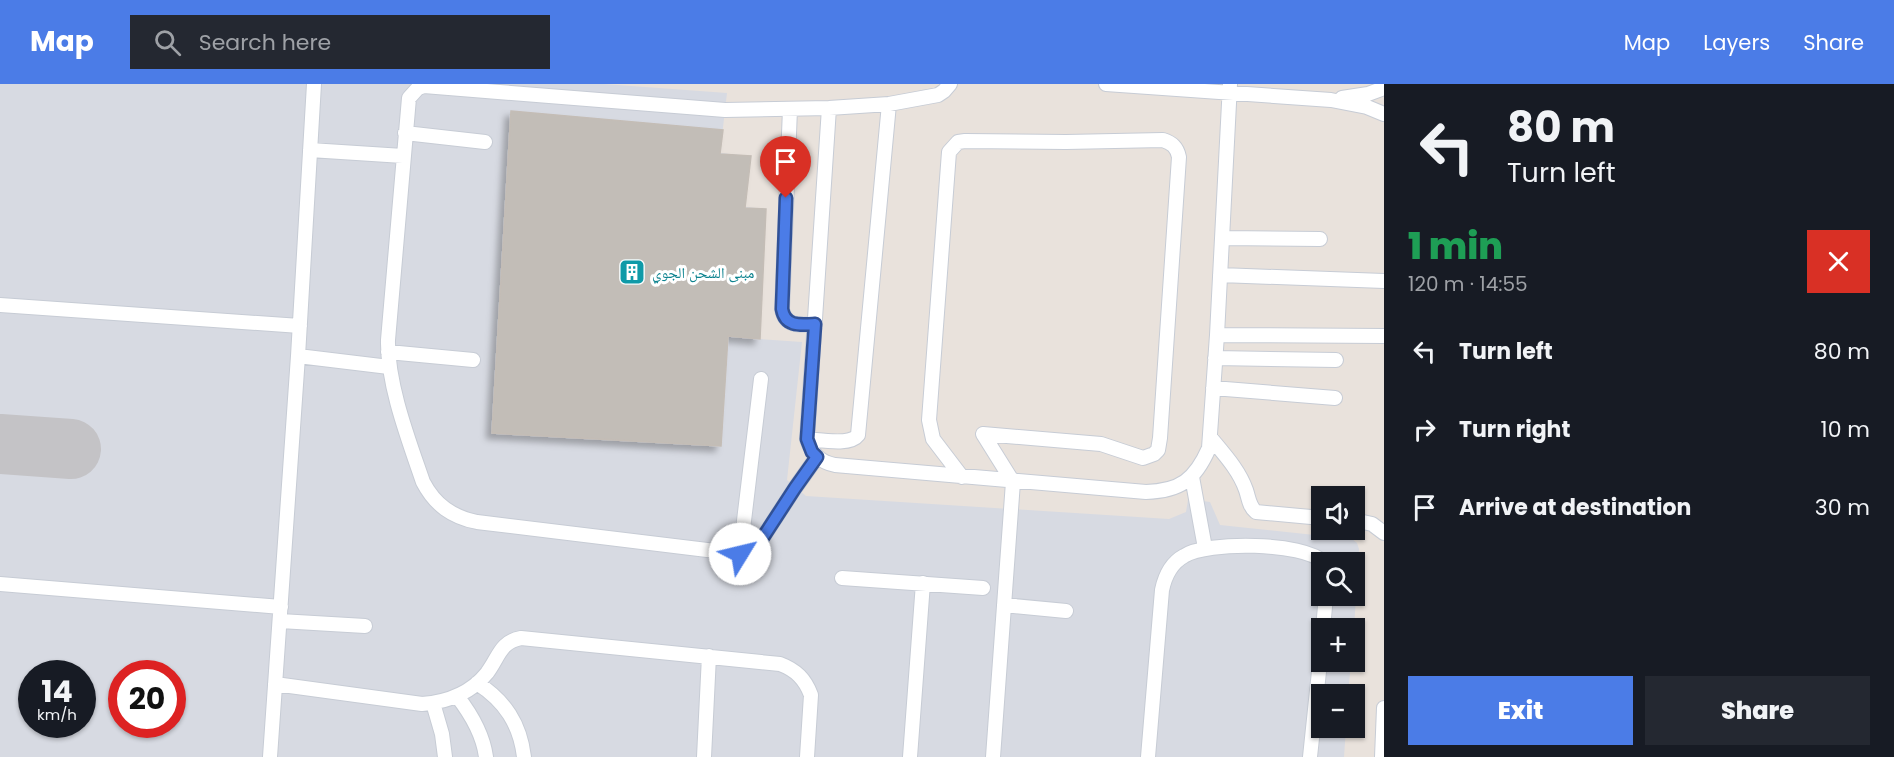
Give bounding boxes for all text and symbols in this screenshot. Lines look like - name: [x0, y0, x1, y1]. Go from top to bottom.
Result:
- search box: [130, 15, 550, 69]
- text: Map: [30, 22, 94, 61]
- icon: search: [151, 26, 184, 59]
- text: Search here: [199, 27, 331, 58]
- text: Map: [1624, 28, 1670, 57]
- text: Layers: [1703, 28, 1770, 57]
- text: Share: [1803, 28, 1864, 57]
- text: 80 m: [1507, 98, 1615, 157]
- icon: left: [1408, 108, 1486, 186]
- pin: [760, 136, 811, 198]
- icon: arrive: [769, 145, 802, 178]
- text: Turn left: [1507, 154, 1616, 191]
- text: 1 min: [1408, 221, 1503, 272]
- button: close: [1807, 230, 1870, 293]
- building icon: مبنى الشحن الجوي: [617, 257, 647, 287]
- place label: مبنى الشحن الجوي: [652, 262, 755, 284]
- text: 120 m · 14:55: [1408, 270, 1528, 298]
- icon: left: [1408, 335, 1441, 368]
- text: Turn left: [1459, 336, 1553, 367]
- text: 80 m: [1814, 336, 1870, 367]
- icon: right: [1408, 413, 1441, 446]
- text: Turn right: [1459, 414, 1570, 445]
- text: 10 m: [1821, 414, 1870, 445]
- map controls: [1311, 486, 1365, 738]
- button: sound: [1311, 486, 1365, 540]
- icon: arrive: [1408, 491, 1441, 524]
- text: Arrive at destination: [1459, 492, 1691, 523]
- text: 30 m: [1815, 492, 1870, 523]
- position arrow: [708, 522, 772, 586]
- button: search: [1311, 552, 1365, 606]
- button: +: [1311, 618, 1365, 672]
- speed limit sign: 20: [108, 660, 186, 738]
- text: 14: [41, 670, 73, 713]
- button: Exit: [1408, 676, 1633, 745]
- button: Share: [1645, 676, 1870, 745]
- button: −: [1311, 684, 1365, 738]
- text: km/h: [37, 704, 77, 725]

